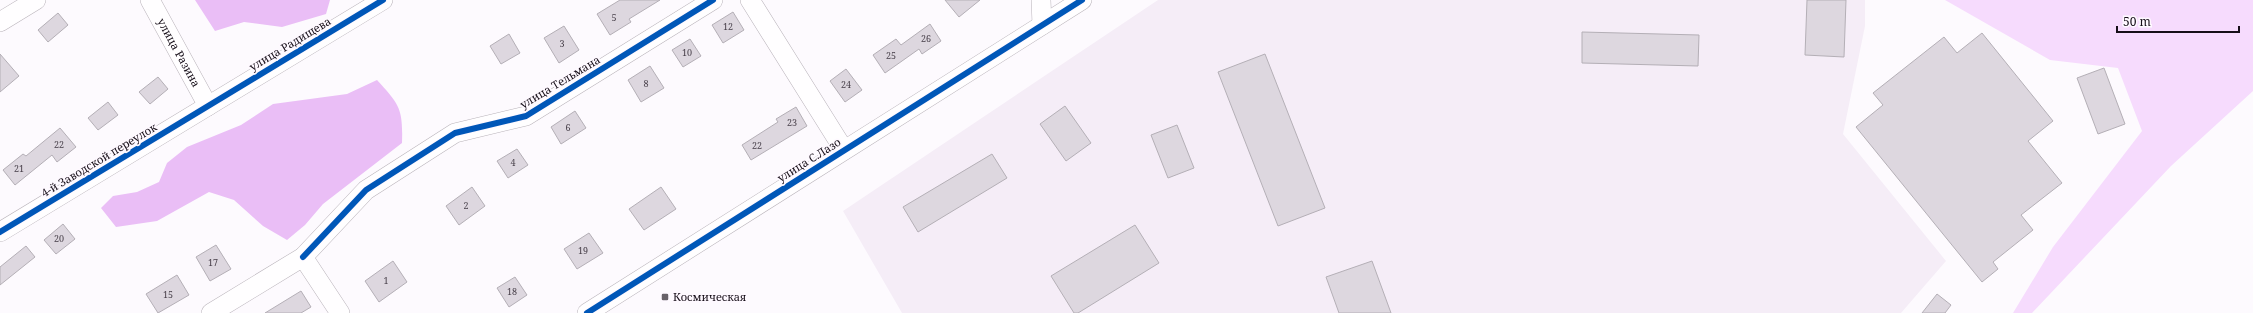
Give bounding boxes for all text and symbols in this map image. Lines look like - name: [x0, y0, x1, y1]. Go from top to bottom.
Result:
- scale bar: [2117, 8, 2239, 34]
- house number: 5: [611, 11, 617, 24]
- street label: улица Радищева: [246, 13, 333, 74]
- text: 50 m: [2123, 13, 2151, 30]
- street label: улица Разина: [154, 15, 204, 89]
- house number: 12: [723, 20, 733, 33]
- house number: 26: [921, 32, 931, 45]
- house number: 3: [559, 37, 565, 50]
- house number: 10: [682, 46, 692, 59]
- house number: 25: [886, 49, 896, 62]
- street label: улица Тельмана: [517, 52, 603, 111]
- house number: 8: [643, 77, 649, 90]
- house number: 24: [841, 78, 851, 91]
- house number: 23: [787, 116, 797, 129]
- street label: 4-й Заводской переулок: [38, 119, 160, 200]
- house number: 6: [565, 121, 571, 134]
- street label: улица С.Лазо: [774, 134, 843, 185]
- house number: 22: [54, 138, 64, 151]
- house number: 22: [752, 139, 762, 152]
- house number: 4: [510, 156, 516, 169]
- house number: 21: [14, 162, 24, 175]
- house number: 2: [463, 199, 469, 212]
- house number: 20: [54, 232, 64, 245]
- house number: 19: [578, 244, 588, 257]
- house number: 17: [208, 256, 218, 269]
- house number: 1: [383, 274, 389, 287]
- house number: 18: [507, 285, 517, 298]
- house number: 15: [163, 288, 173, 301]
- place label: Космическая: [673, 289, 746, 304]
- marker: Космическая: [660, 292, 670, 302]

